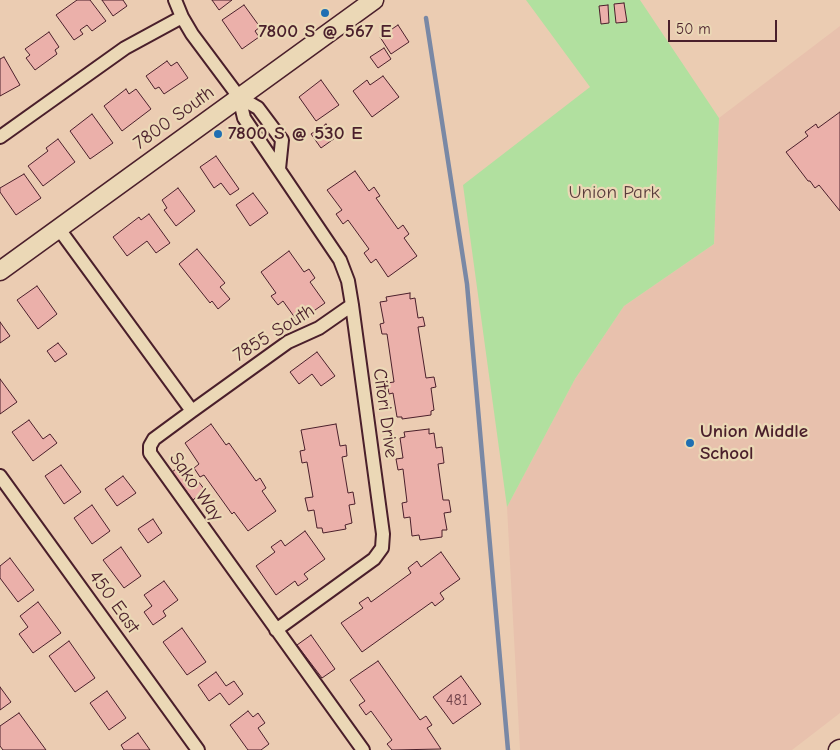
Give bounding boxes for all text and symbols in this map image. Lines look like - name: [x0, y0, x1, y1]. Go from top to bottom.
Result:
- marker: 7800 S @ 567 E: [319, 7, 331, 19]
- scale bar: [670, 10, 779, 42]
- text: 50 m: [676, 20, 711, 38]
- place label: 7800 S @ 567 E: [259, 21, 391, 43]
- street label: 7800 South: [129, 81, 219, 155]
- place label: 7800 S @ 530 E: [228, 123, 363, 145]
- marker: 7800 S @ 530 E: [212, 128, 224, 140]
- park label: Union Park: [568, 182, 660, 204]
- street label: 7855 South: [229, 299, 319, 367]
- street label: Citori Drive: [367, 367, 403, 459]
- place label: Union Middle School: [700, 421, 808, 465]
- marker: Union Middle School: [684, 437, 696, 449]
- street label: Sako Way: [164, 448, 228, 526]
- street label: 450 East: [84, 566, 144, 638]
- house number: 481: [446, 690, 468, 710]

